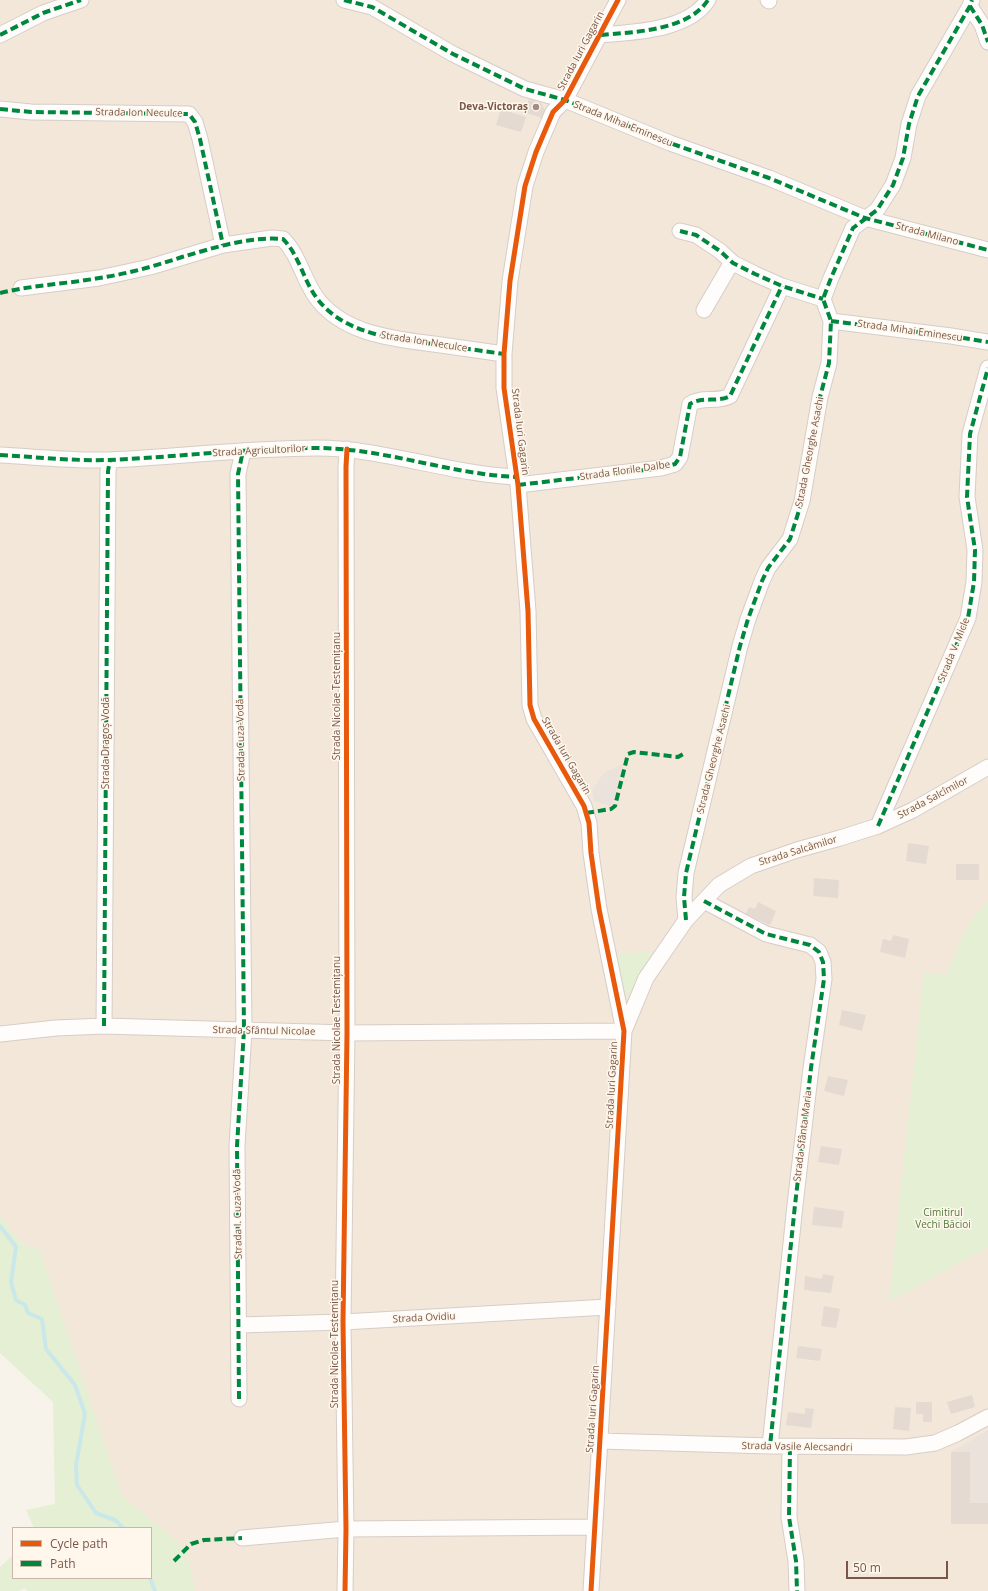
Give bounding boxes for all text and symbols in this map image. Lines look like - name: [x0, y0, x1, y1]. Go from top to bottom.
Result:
- street label: Strada Iuri Gagarin: [555, 9, 607, 93]
- street label: Strada Mihai Eminescu: [572, 99, 674, 149]
- place label: Deva-Victoraș: [459, 101, 528, 113]
- marker: Deva-Victoraș: [531, 102, 541, 112]
- street label: Strada Ion Neculce: [95, 106, 183, 120]
- street label: Strada Milano: [894, 220, 960, 248]
- street label: Strada Mihai Eminescu: [857, 318, 963, 344]
- street label: Strada Ion Neculce: [380, 329, 468, 355]
- street label: Strada Iuri Gagarin: [509, 388, 531, 476]
- street label: Strada Gheorghe Asachi: [793, 396, 827, 508]
- street label: Strada Agricultorilor: [212, 443, 306, 459]
- street label: Strada Florile Dalbe: [579, 459, 671, 483]
- street label: Strada V. Micle: [936, 616, 972, 684]
- street label: Strada Nicolae Testemițanu: [331, 632, 343, 760]
- street label: Strada Dragoș Vodă: [100, 697, 112, 789]
- street label: Strada Cuza-Vodă: [234, 699, 248, 781]
- street label: Strada Gheorghe Asachi: [695, 703, 733, 815]
- street label: Strada Iuri Gagarin: [539, 715, 593, 797]
- street label: Strada Salcîmilor: [896, 774, 970, 822]
- street label: Strada Salcâmilor: [757, 833, 839, 869]
- street label: Strada Nicolae Testemițanu: [331, 956, 343, 1084]
- street label: Strada Sfântul Nicolae: [212, 1024, 316, 1038]
- street label: Strada Iuri Gagarin: [604, 1041, 620, 1129]
- street label: Strada Sfânta Maria: [791, 1090, 815, 1182]
- street label: Strada I. Cuza-Vodă: [231, 1169, 245, 1259]
- park label: Cimitirul Vechi Băcioi: [915, 1207, 971, 1230]
- street label: Strada Nicolae Testemițanu: [329, 1280, 341, 1408]
- street label: Strada Ovidiu: [392, 1310, 456, 1326]
- street label: Strada Iuri Gagarin: [584, 1365, 602, 1453]
- street label: Strada Vasile Alecsandri: [741, 1440, 853, 1454]
- legend: [12, 1527, 152, 1579]
- text: Cycle path: [50, 1535, 108, 1552]
- scale bar: [848, 1553, 950, 1579]
- text: Path: [50, 1555, 76, 1572]
- text: 50 m: [853, 1559, 881, 1576]

